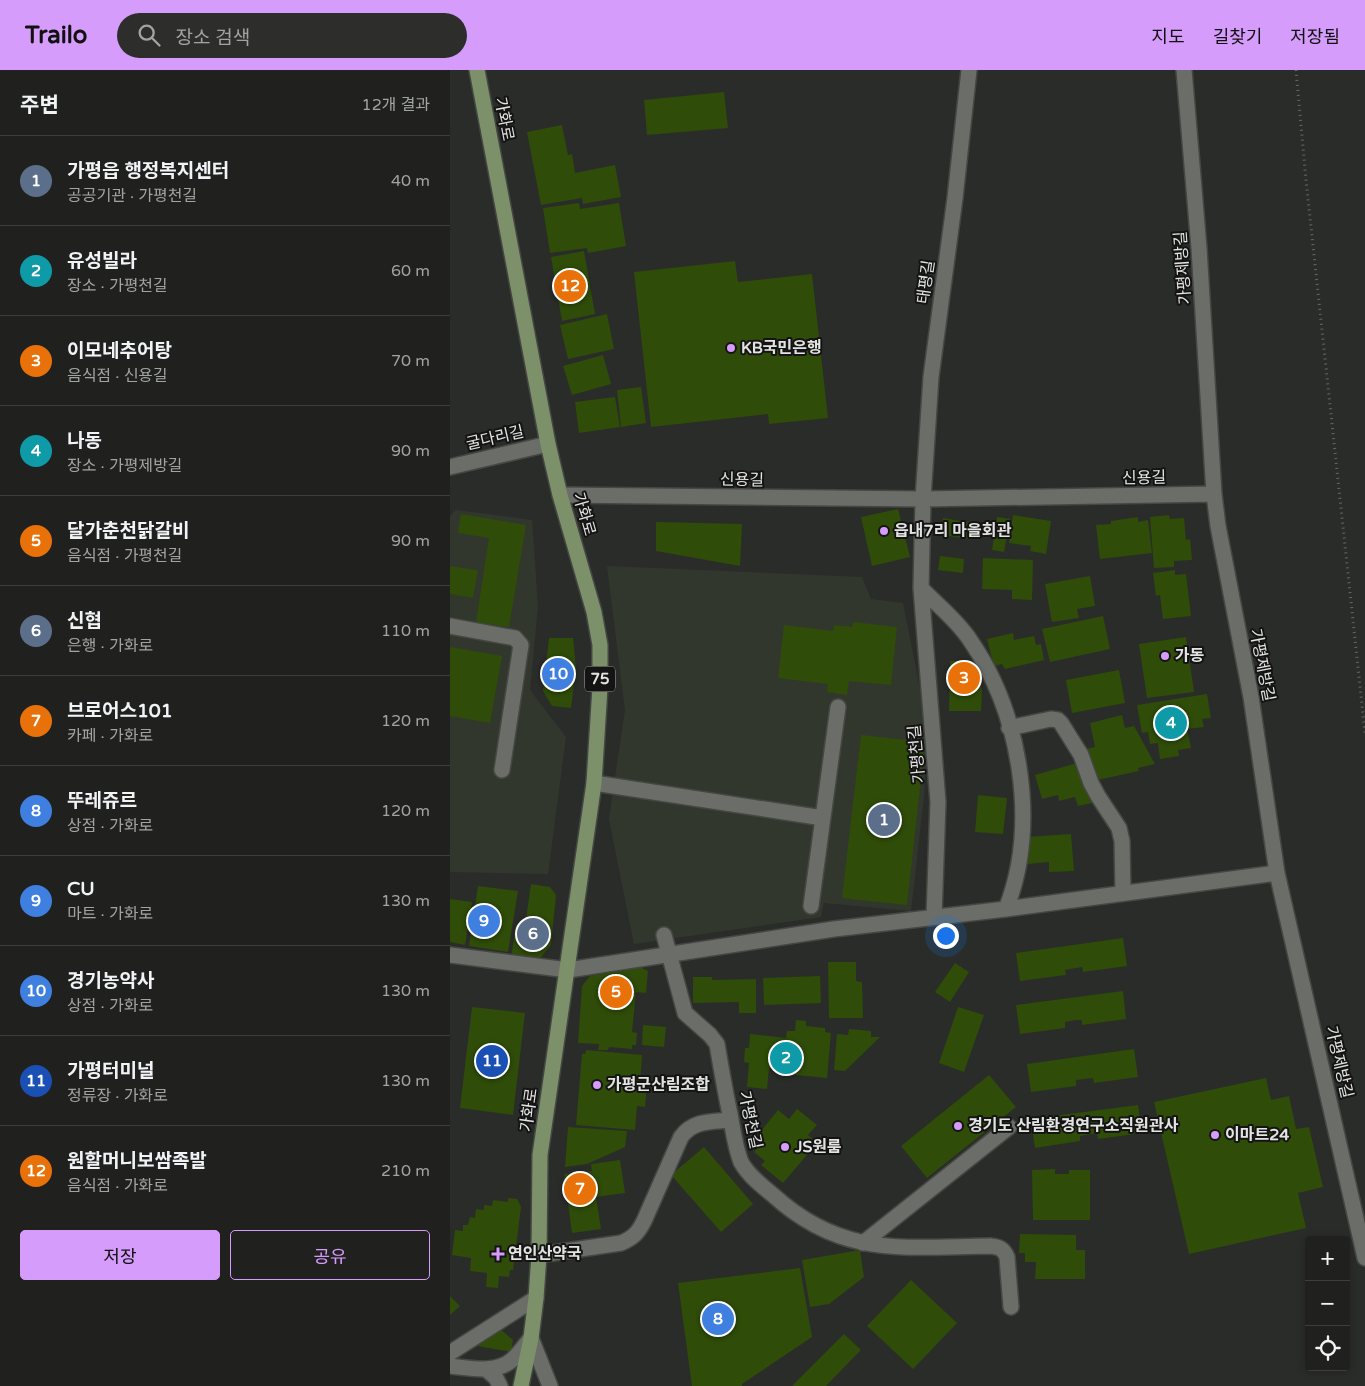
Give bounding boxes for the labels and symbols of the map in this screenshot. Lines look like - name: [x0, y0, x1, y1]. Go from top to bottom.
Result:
- street label: 가화로: [490, 95, 518, 143]
- street label: 가평제방길: [1170, 231, 1196, 305]
- street label: 태평길: [913, 259, 939, 305]
- pin: 12: [554, 267, 586, 305]
- place label: KB국민은행: [741, 338, 822, 358]
- marker: KB국민은행: [725, 342, 737, 354]
- street label: 굴다리길: [464, 422, 526, 454]
- street label: 신용길: [1122, 468, 1166, 488]
- street label: 신용길: [720, 470, 764, 490]
- street label: 가화로: [568, 490, 600, 538]
- place label: 읍내7리 마을회관: [894, 521, 1012, 541]
- marker: 읍내7리 마을회관: [878, 525, 890, 537]
- street label: 가평제방길: [1245, 627, 1279, 703]
- place label: 가동: [1175, 646, 1204, 666]
- marker: 가동: [1159, 650, 1171, 662]
- pin: 10: [542, 655, 574, 693]
- pin: 3: [948, 659, 980, 697]
- road number: 75: [585, 666, 615, 692]
- pin: 4: [1155, 704, 1187, 742]
- street label: 가평천길: [904, 724, 930, 784]
- pin: 1: [868, 801, 900, 839]
- pin: 9: [468, 902, 500, 940]
- pin: 6: [517, 915, 549, 953]
- your location: [933, 923, 959, 949]
- pin: 5: [600, 973, 632, 1011]
- street label: 가평제방길: [1321, 1024, 1357, 1100]
- pin: 2: [770, 1039, 802, 1077]
- pin: 11: [476, 1042, 508, 1080]
- place label: 가평군산림조합: [607, 1075, 710, 1095]
- marker: 가평군산림조합: [591, 1079, 603, 1091]
- street label: 가화로: [516, 1086, 542, 1133]
- street label: 가평천길: [734, 1089, 766, 1151]
- place label: 경기도 산림환경연구소직원관사: [968, 1116, 1179, 1136]
- marker: 경기도 산림환경연구소직원관사: [952, 1120, 964, 1132]
- place label: 이마트24: [1225, 1125, 1289, 1145]
- marker: 이마트24: [1209, 1129, 1221, 1141]
- place label: JS원룸: [794, 1137, 842, 1157]
- marker: JS원룸: [779, 1141, 791, 1153]
- pin: 7: [564, 1170, 596, 1208]
- place label: 연인산약국: [508, 1244, 582, 1264]
- marker: 연인산약국: [492, 1248, 504, 1260]
- pin: 8: [702, 1300, 734, 1338]

